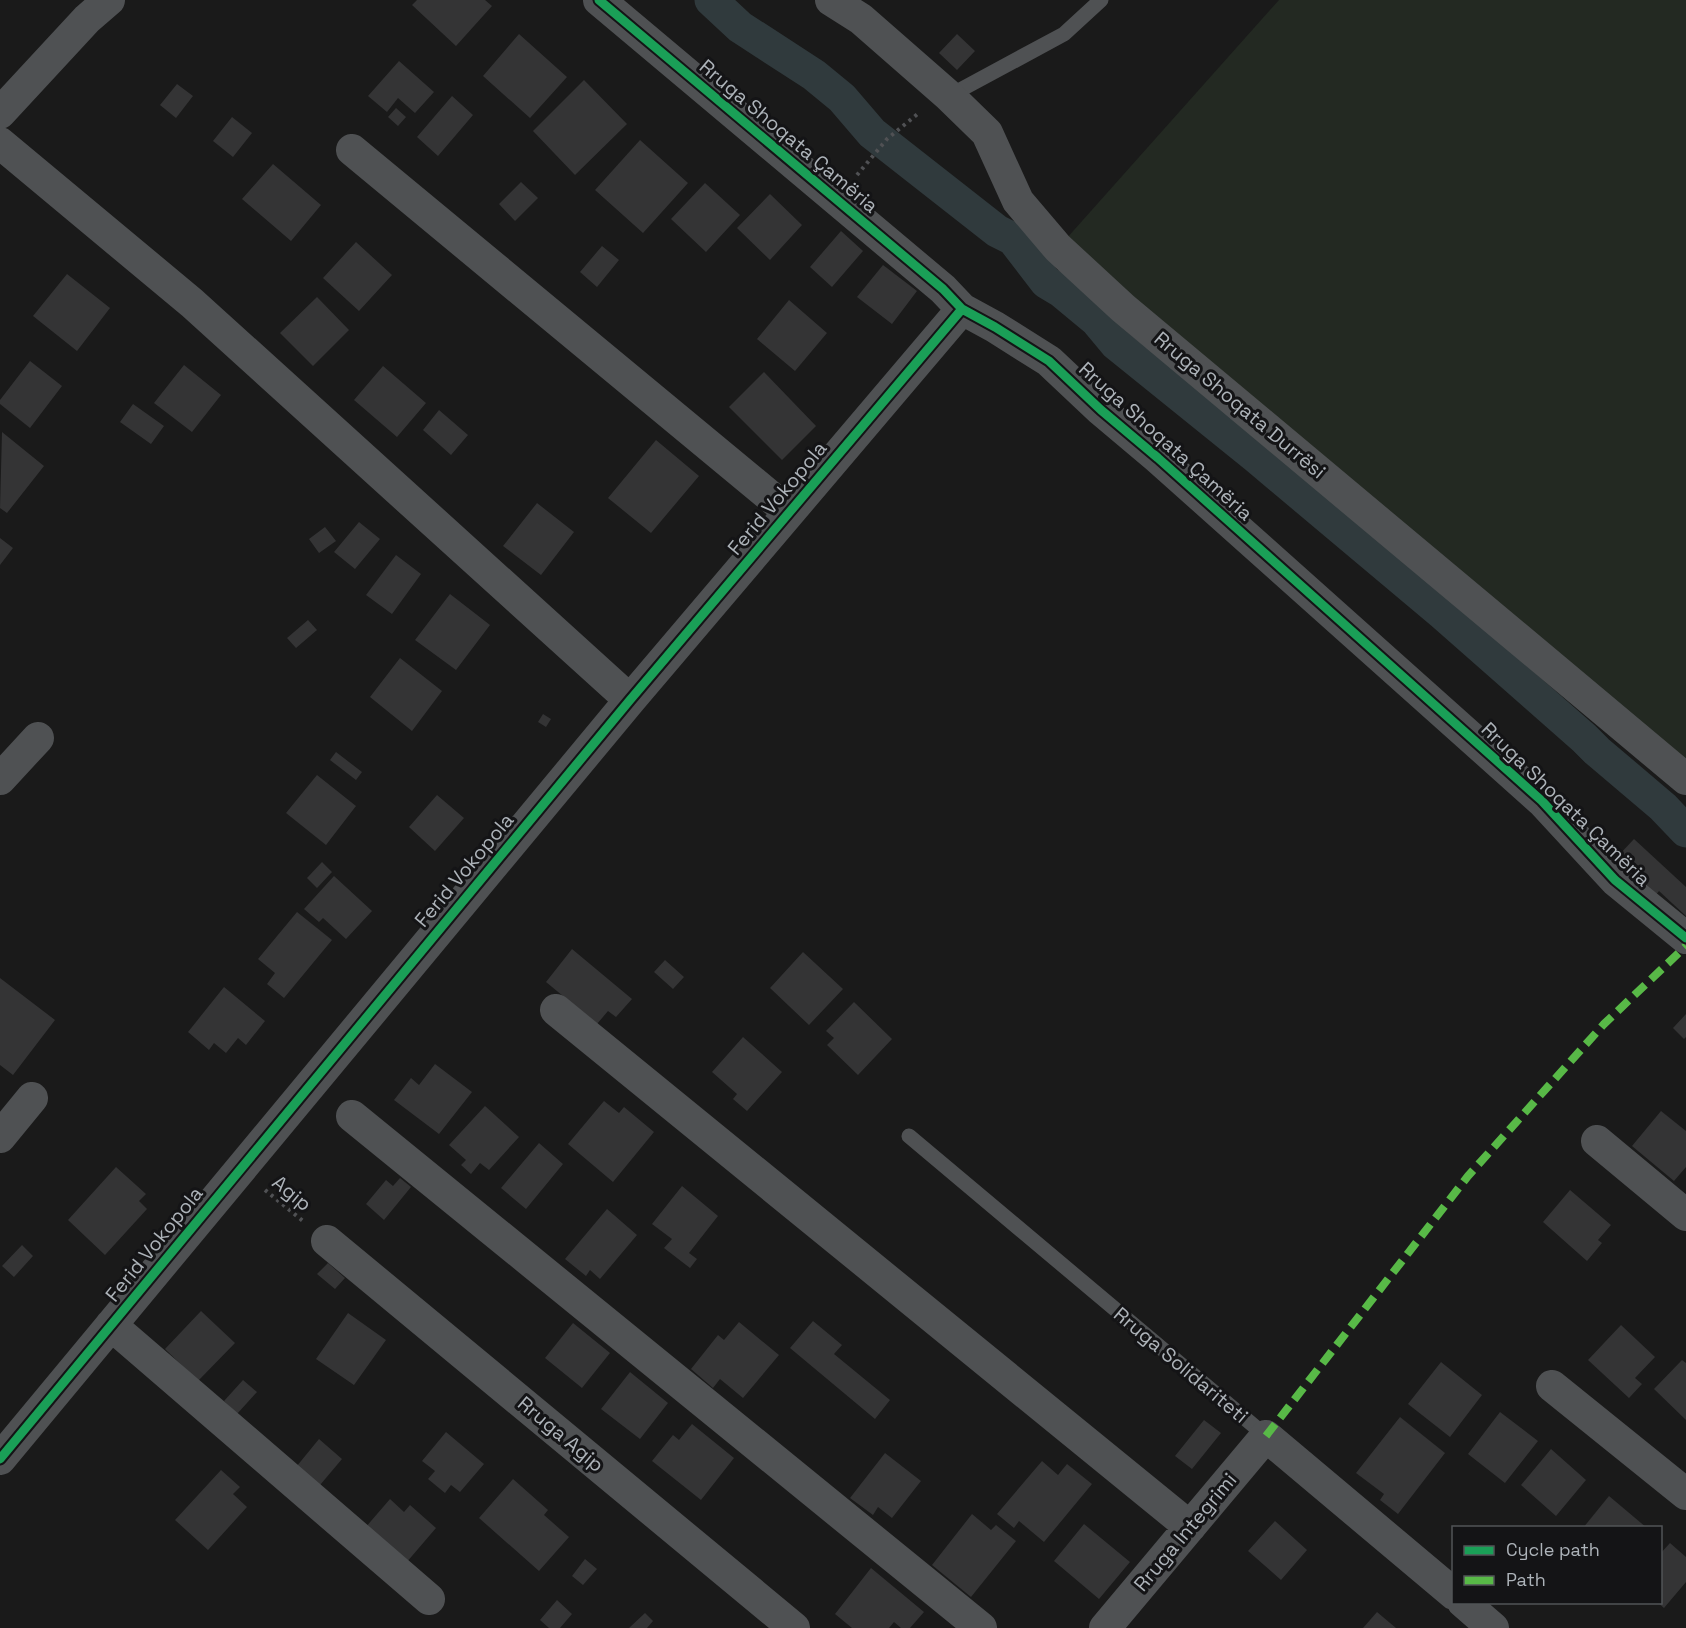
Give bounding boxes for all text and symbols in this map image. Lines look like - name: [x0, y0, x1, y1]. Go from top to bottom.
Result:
- street label: Rruga Shoqata Çamëria: [694, 54, 884, 218]
- street label: Rruga Shoqata Durrësi: [1149, 326, 1331, 484]
- street label: Rruga Shoqata Çamëria: [1073, 356, 1259, 526]
- street label: Ferid Vokopola: [722, 436, 832, 560]
- street label: Rruga Shoqata Çamëria: [1476, 716, 1656, 892]
- street label: Ferid Vokopola: [409, 808, 519, 932]
- street label: Agip: [267, 1169, 317, 1217]
- street label: Ferid Vokopola: [100, 1181, 208, 1307]
- street label: Rruga Solidariteti: [1108, 1301, 1254, 1429]
- street label: Rruga Agip: [512, 1390, 610, 1478]
- street label: Rruga Integrimi: [1128, 1467, 1242, 1597]
- legend: [1452, 1526, 1662, 1604]
- text: Cycle path: [1506, 1538, 1600, 1561]
- text: Path: [1506, 1568, 1546, 1591]

